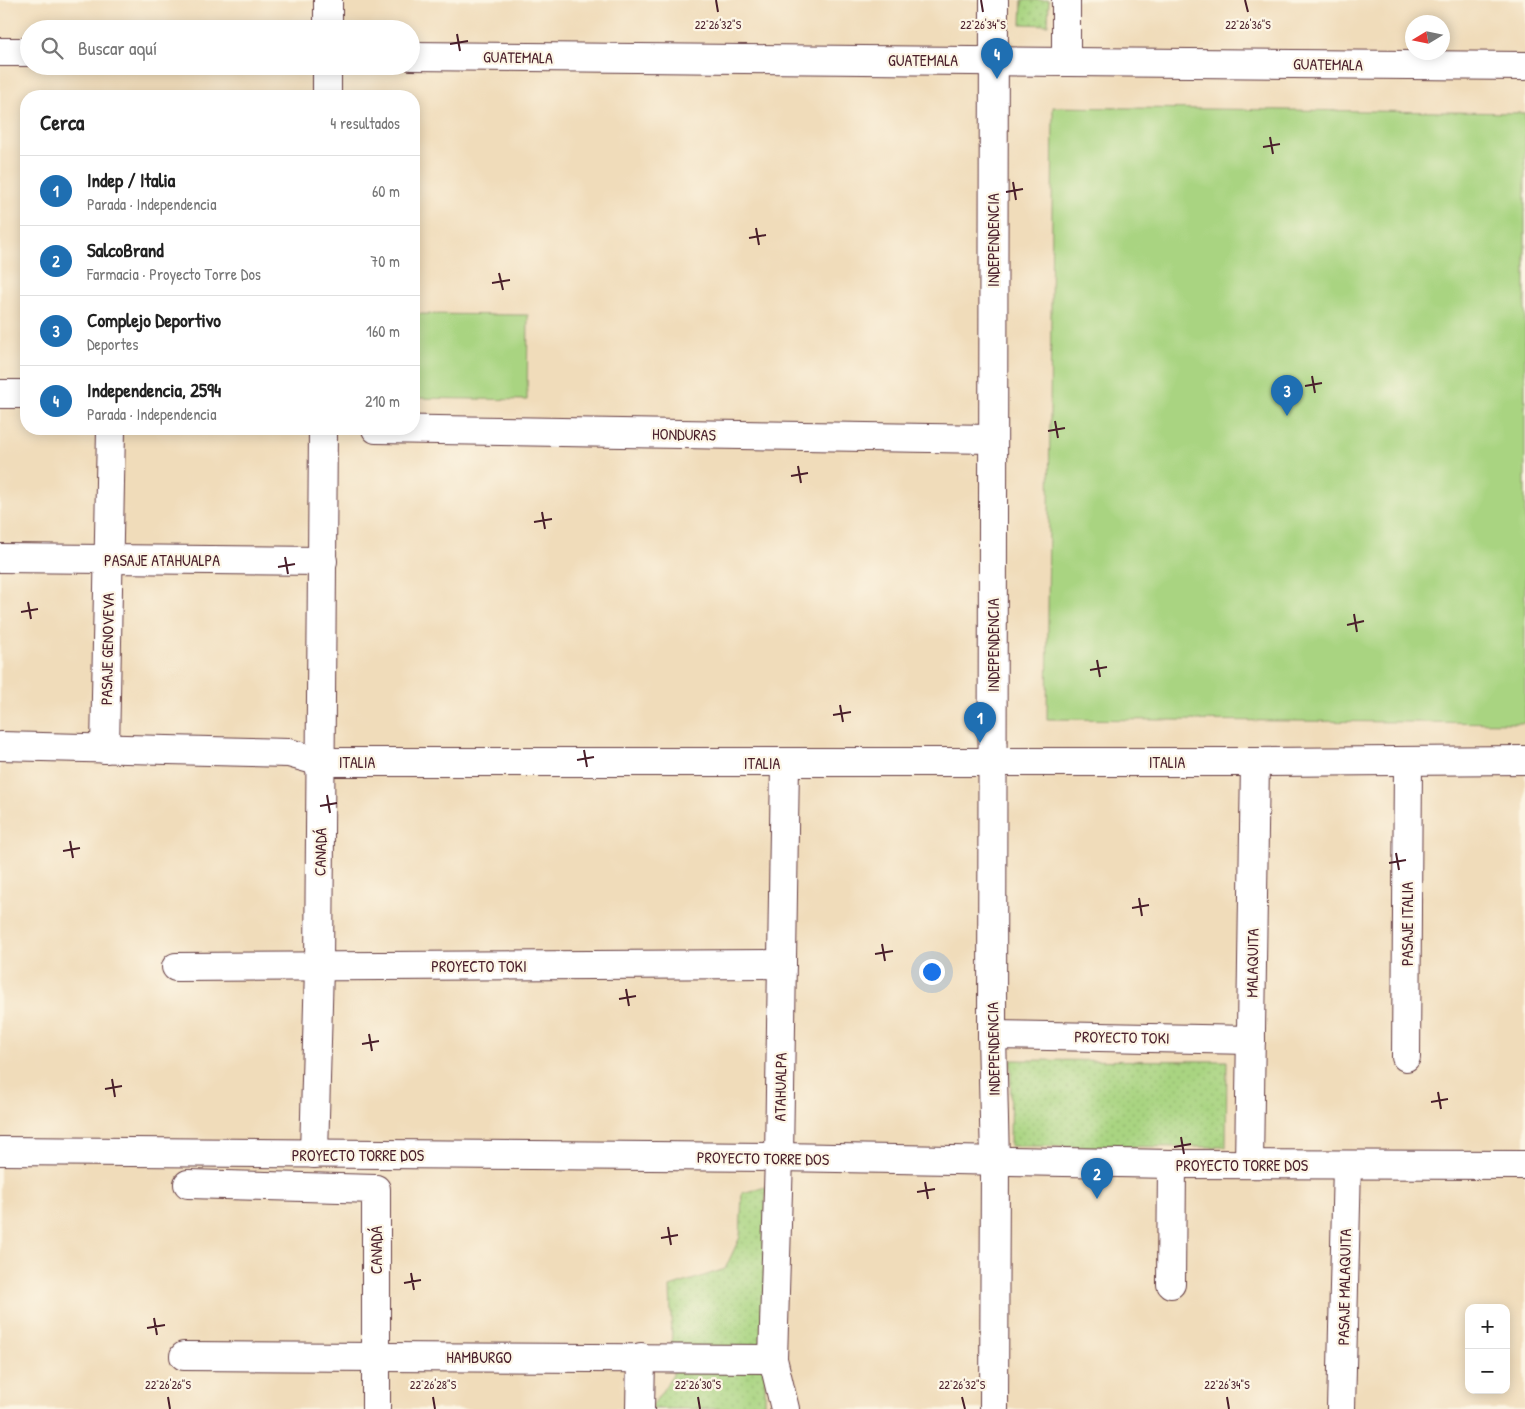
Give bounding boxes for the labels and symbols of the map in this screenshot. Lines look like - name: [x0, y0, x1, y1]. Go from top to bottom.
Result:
- north arrow: [1405, 15, 1450, 60]
- text: 22°26'32"S: [695, 16, 742, 33]
- text: 22°26'34"S: [960, 16, 1006, 33]
- text: 22°26'36"S: [1225, 16, 1271, 33]
- pin: 4: [981, 38, 1013, 79]
- street label: GUATEMALA: [483, 45, 553, 69]
- street label: GUATEMALA: [888, 49, 958, 71]
- street label: GUATEMALA: [1293, 52, 1363, 76]
- street label: INDEPENDENCIA: [982, 193, 1004, 287]
- pin: 3: [1271, 375, 1303, 416]
- street label: HONDURAS: [652, 422, 717, 446]
- street label: PASAJE ATAHUALPA: [104, 549, 220, 571]
- street label: PASAJE GENOVEVA: [95, 592, 119, 705]
- street label: INDEPENDENCIA: [982, 598, 1004, 692]
- pin: 1: [964, 702, 996, 743]
- street label: ITALIA: [339, 751, 375, 773]
- street label: ITALIA: [1149, 751, 1185, 773]
- street label: ITALIA: [744, 752, 780, 774]
- street label: CANADÁ: [309, 827, 331, 876]
- street label: PASAJE ITALIA: [1396, 882, 1418, 966]
- street label: MALAQUITA: [1240, 928, 1264, 998]
- street label: PROYECTO TOKI: [431, 955, 527, 977]
- your location: [919, 959, 945, 985]
- street label: INDEPENDENCIA: [981, 1002, 1005, 1096]
- street label: PROYECTO TOKI: [1074, 1025, 1170, 1049]
- street label: ATAHUALPA: [768, 1052, 792, 1122]
- street label: PROYECTO TORRE DOS: [292, 1144, 425, 1166]
- street label: PROYECTO TORRE DOS: [697, 1146, 830, 1170]
- street label: PROYECTO TORRE DOS: [1176, 1154, 1309, 1176]
- pin: 2: [1081, 1158, 1113, 1199]
- street label: CANADÁ: [365, 1226, 387, 1274]
- street label: PASAJE MALAQUITA: [1332, 1228, 1356, 1346]
- street label: HAMBURGO: [446, 1346, 512, 1368]
- text: 22°26'26"S: [145, 1376, 191, 1393]
- text: 22°26'28"S: [410, 1376, 457, 1393]
- text: 22°26'30"S: [675, 1376, 722, 1393]
- text: 22°26'32"S: [939, 1376, 986, 1393]
- text: 22°26'34"S: [1204, 1376, 1250, 1393]

